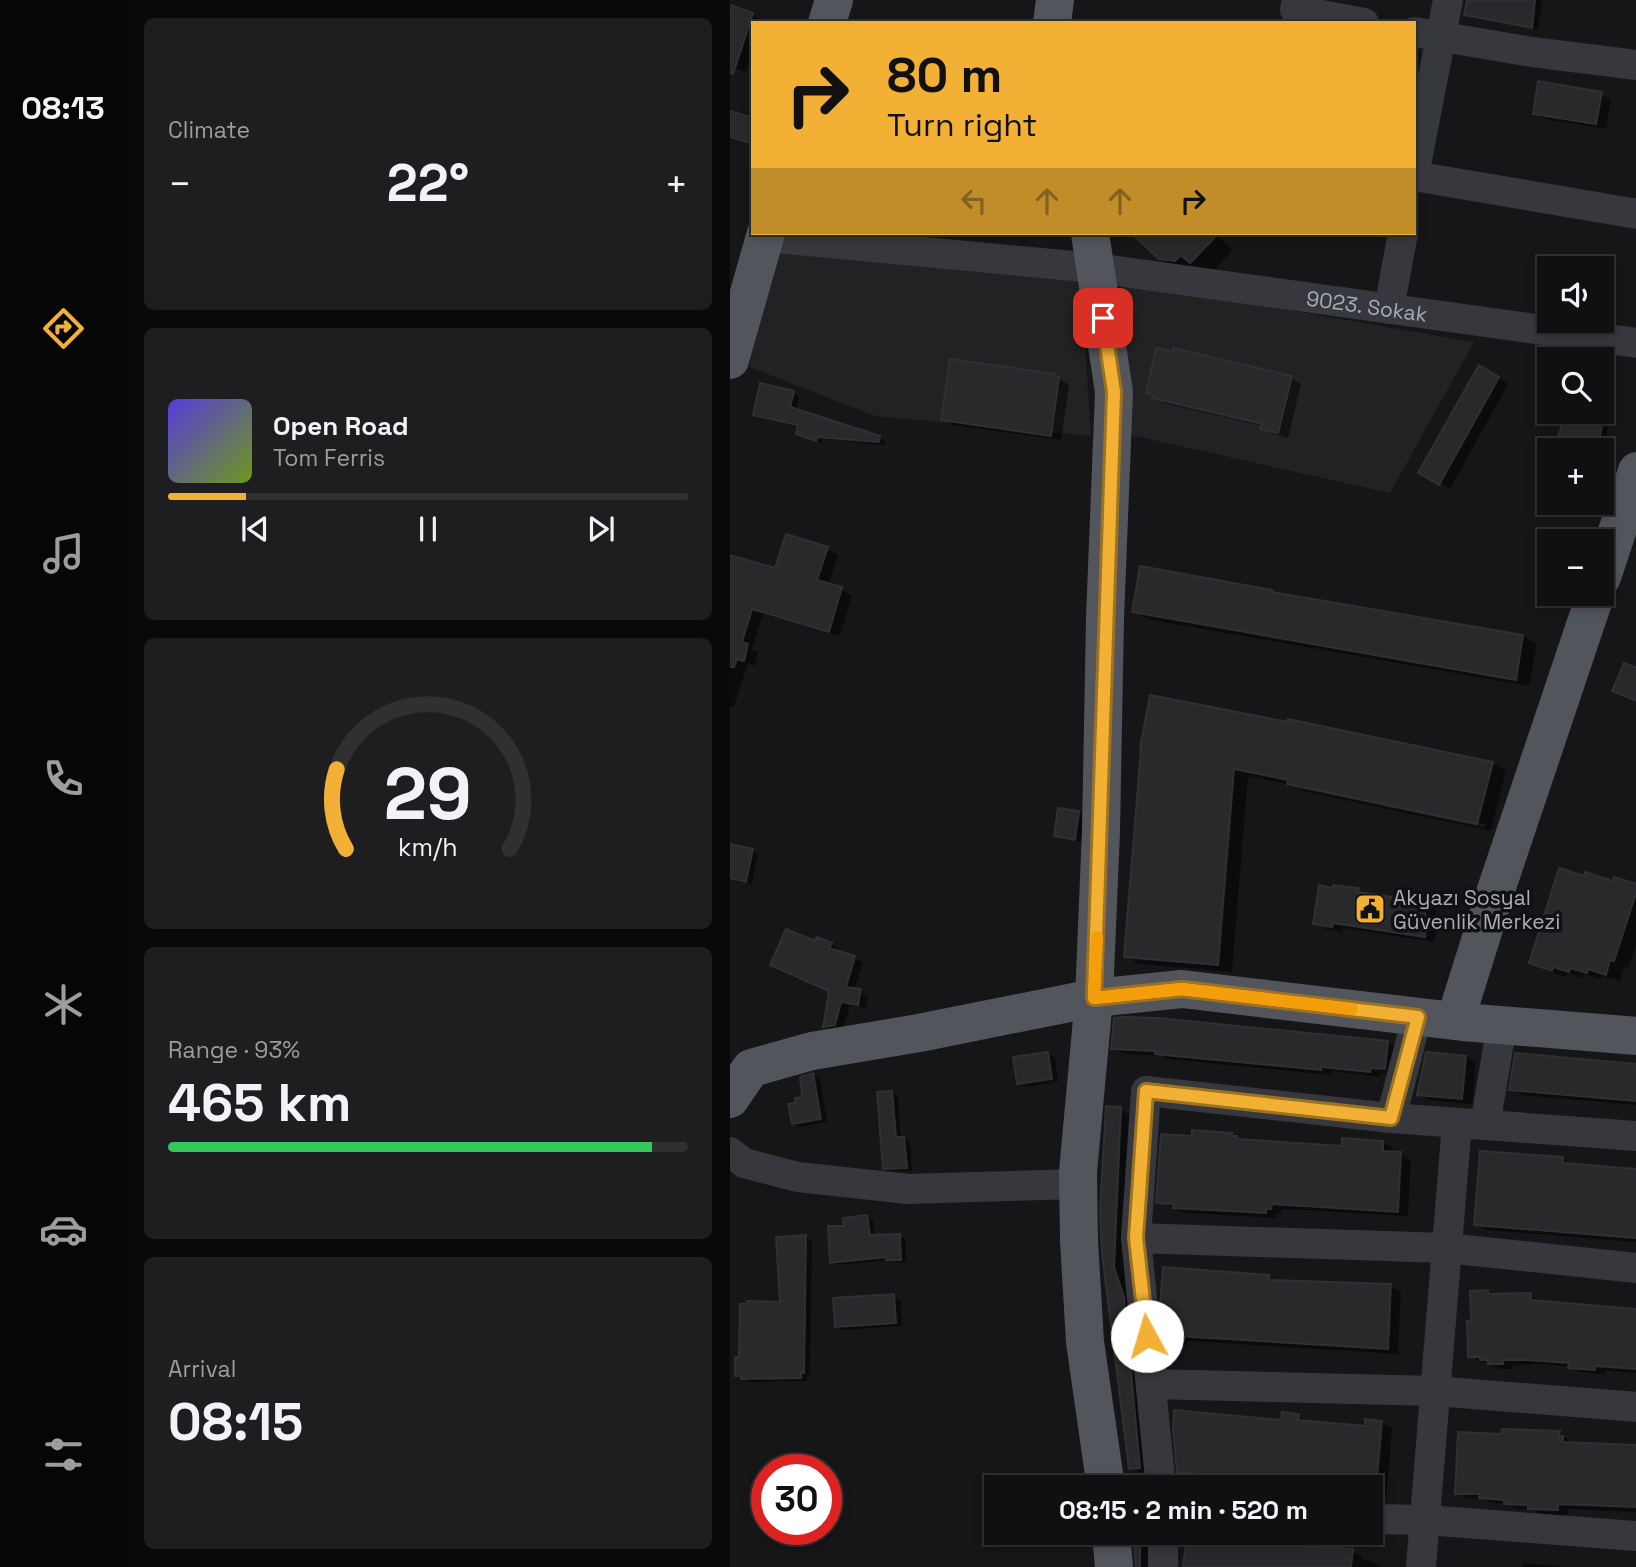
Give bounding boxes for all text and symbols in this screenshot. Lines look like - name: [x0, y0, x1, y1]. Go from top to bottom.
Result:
- text: 80 m: [887, 44, 1002, 106]
- icon: right: [772, 49, 863, 140]
- text: 08:13: [21, 88, 105, 128]
- text: Turn right: [887, 105, 1037, 145]
- text: Climate: [168, 115, 250, 145]
- text: 22°: [387, 150, 469, 216]
- text: −: [168, 160, 192, 208]
- text: +: [664, 160, 688, 208]
- icon: left: [955, 182, 993, 220]
- icon: ahead: [1028, 182, 1066, 220]
- icon: ahead: [1101, 182, 1139, 220]
- icon: right: [1174, 182, 1212, 220]
- map controls: [1537, 256, 1614, 606]
- button: sound: [1537, 256, 1614, 333]
- street label: 9023. Sokak: [1305, 284, 1429, 327]
- pin: [1073, 288, 1133, 348]
- icon: arrive: [1084, 299, 1122, 337]
- icon: directions: [39, 304, 88, 353]
- button: search: [1537, 347, 1614, 424]
- text: Open Road: [273, 409, 409, 443]
- button: +: [1537, 438, 1614, 515]
- text: Tom Ferris: [273, 443, 385, 473]
- icon: previous: [236, 510, 274, 548]
- icon: pause: [409, 510, 447, 548]
- icon: next: [582, 510, 620, 548]
- icon: music: [39, 529, 88, 578]
- button: −: [1537, 529, 1614, 606]
- text: 29: [384, 748, 472, 841]
- icon: phone: [39, 754, 88, 803]
- text: km/h: [398, 831, 458, 863]
- place label: Akyazı Sosyal Güvenlik Merkezi: [1393, 884, 1560, 935]
- public building icon: Akyazı Sosyal Güvenlik Merkezi: [1353, 892, 1387, 926]
- icon: climate: [39, 980, 88, 1029]
- text: Range · 93%: [168, 1035, 300, 1065]
- text: 465 km: [168, 1070, 351, 1136]
- icon: car: [39, 1205, 88, 1254]
- position arrow: [1110, 1299, 1184, 1373]
- text: Arrival: [168, 1354, 236, 1384]
- text: 08:15: [168, 1389, 303, 1455]
- icon: filters: [39, 1430, 88, 1479]
- speed limit sign: 30: [751, 1454, 842, 1545]
- text: 08:15 · 2 min · 520 m: [1059, 1493, 1308, 1527]

